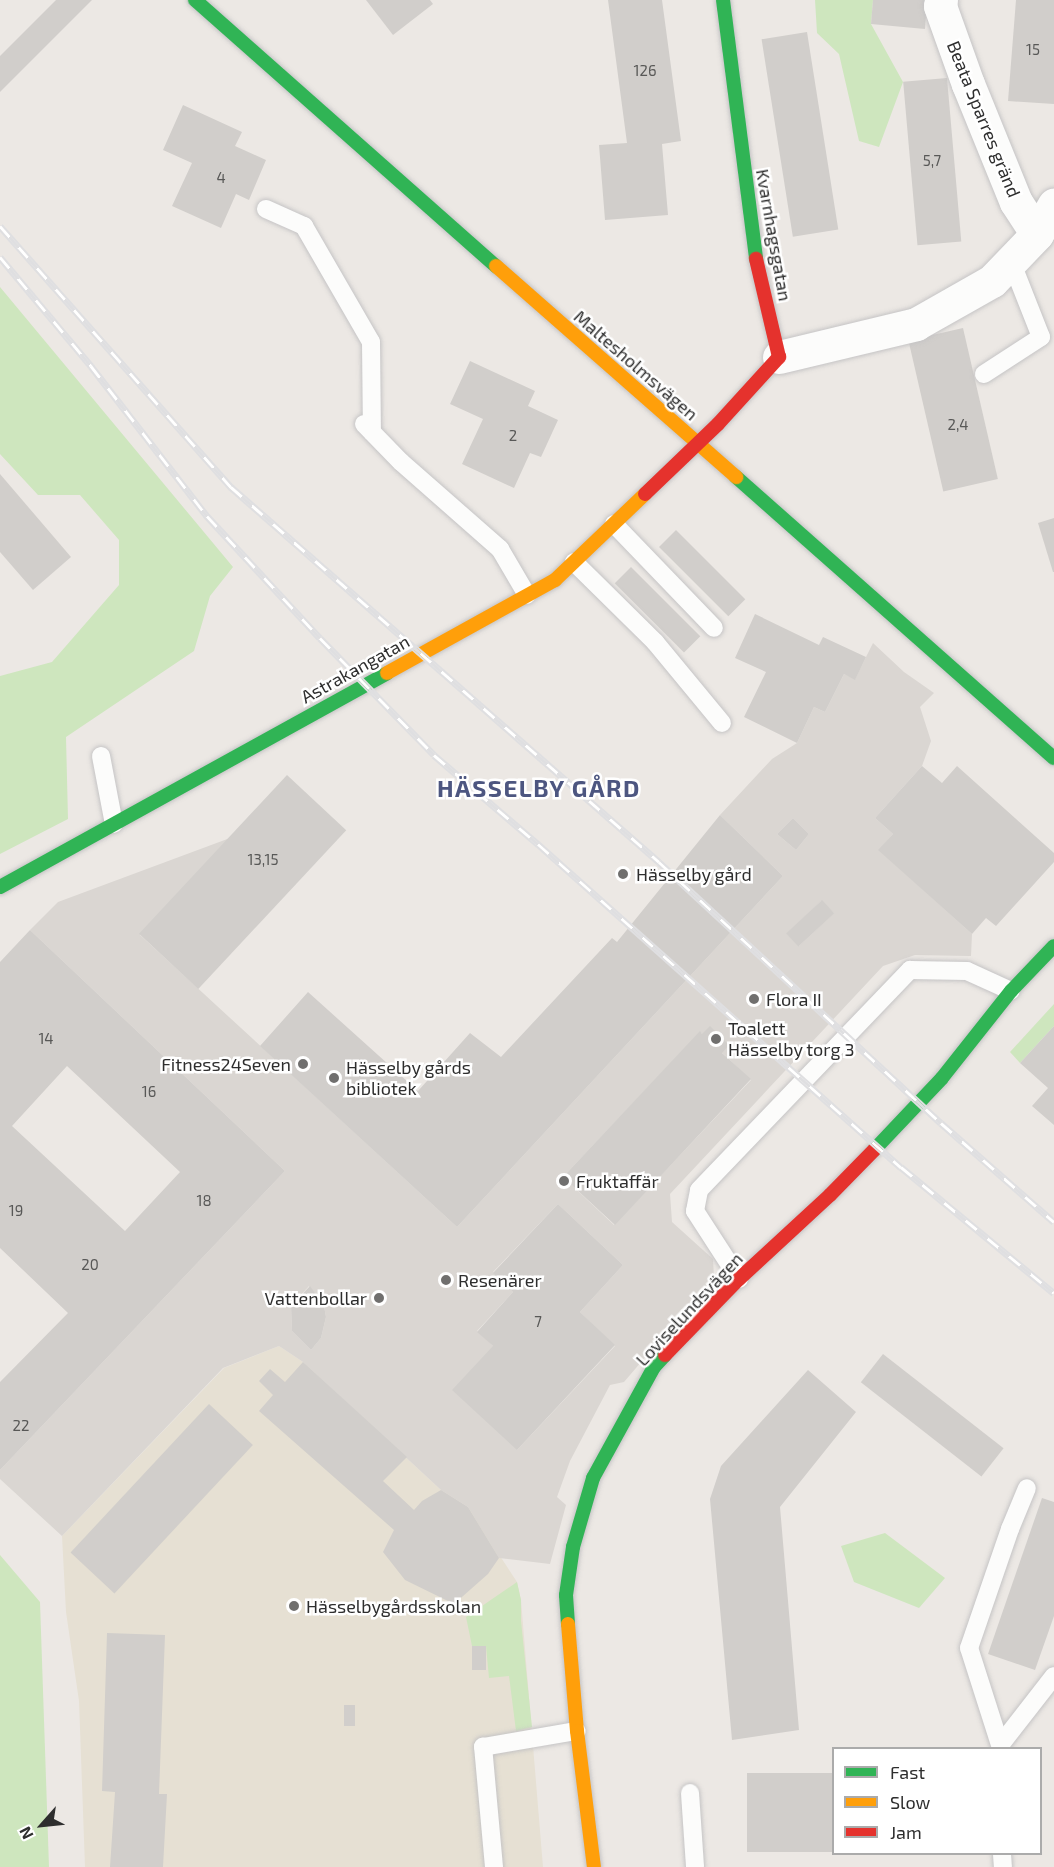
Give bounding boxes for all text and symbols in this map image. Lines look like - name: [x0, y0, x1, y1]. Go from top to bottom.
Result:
- street label: Beata Sparres gränd: [943, 38, 1025, 200]
- house number: 15: [1026, 41, 1040, 59]
- house number: 126: [634, 62, 656, 80]
- house number: 5,7: [923, 152, 941, 170]
- street label: Kvarnhagsgatan: [752, 167, 796, 303]
- house number: 4: [216, 169, 226, 187]
- street label: Maltesholmsvägen: [570, 305, 702, 425]
- house number: 2,4: [948, 416, 968, 434]
- house number: 2: [509, 427, 517, 445]
- street label: Astrakangatan: [297, 630, 413, 708]
- district label: HÄSSELBY GÅRD: [437, 774, 641, 802]
- house number: 13,15: [247, 851, 279, 869]
- place label: Hässelby gård: [636, 863, 752, 885]
- marker: Hässelby gård: [614, 865, 632, 883]
- place label: Flora II: [766, 988, 822, 1010]
- marker: Flora II: [747, 992, 761, 1006]
- place label: Toalett Hässelby torg 3: [728, 1018, 855, 1060]
- house number: 14: [38, 1030, 54, 1048]
- marker: Toalett Hässelby torg 3: [709, 1032, 723, 1046]
- place label: Fitness24Seven: [161, 1053, 291, 1075]
- marker: Fitness24Seven: [296, 1057, 310, 1071]
- place label: Hässelby gårds bibliotek: [346, 1057, 471, 1100]
- marker: Hässelby gårds bibliotek: [327, 1071, 341, 1085]
- house number: 16: [142, 1083, 156, 1101]
- place label: Fruktaffär: [576, 1170, 659, 1192]
- marker: Fruktaffär: [557, 1174, 571, 1188]
- house number: 18: [196, 1192, 212, 1210]
- house number: 19: [9, 1202, 23, 1220]
- street label: Loviselundsvägen: [631, 1248, 747, 1370]
- house number: 20: [81, 1256, 99, 1274]
- place label: Resenärer: [458, 1269, 542, 1291]
- marker: Resenärer: [439, 1273, 453, 1287]
- place label: Vattenbollar: [265, 1287, 367, 1309]
- marker: Vattenbollar: [372, 1291, 386, 1305]
- house number: 7: [534, 1313, 542, 1331]
- house number: 22: [13, 1417, 29, 1435]
- place label: Hässelbygårdsskolan: [306, 1595, 481, 1617]
- marker: Hässelbygårdsskolan: [287, 1599, 301, 1613]
- legend: [832, 1747, 1042, 1855]
- text: Fast: [890, 1761, 925, 1783]
- text: Slow: [890, 1791, 930, 1813]
- north arrow: [12, 1795, 72, 1855]
- text: Jam: [890, 1821, 922, 1843]
- text: N: [14, 1824, 37, 1843]

